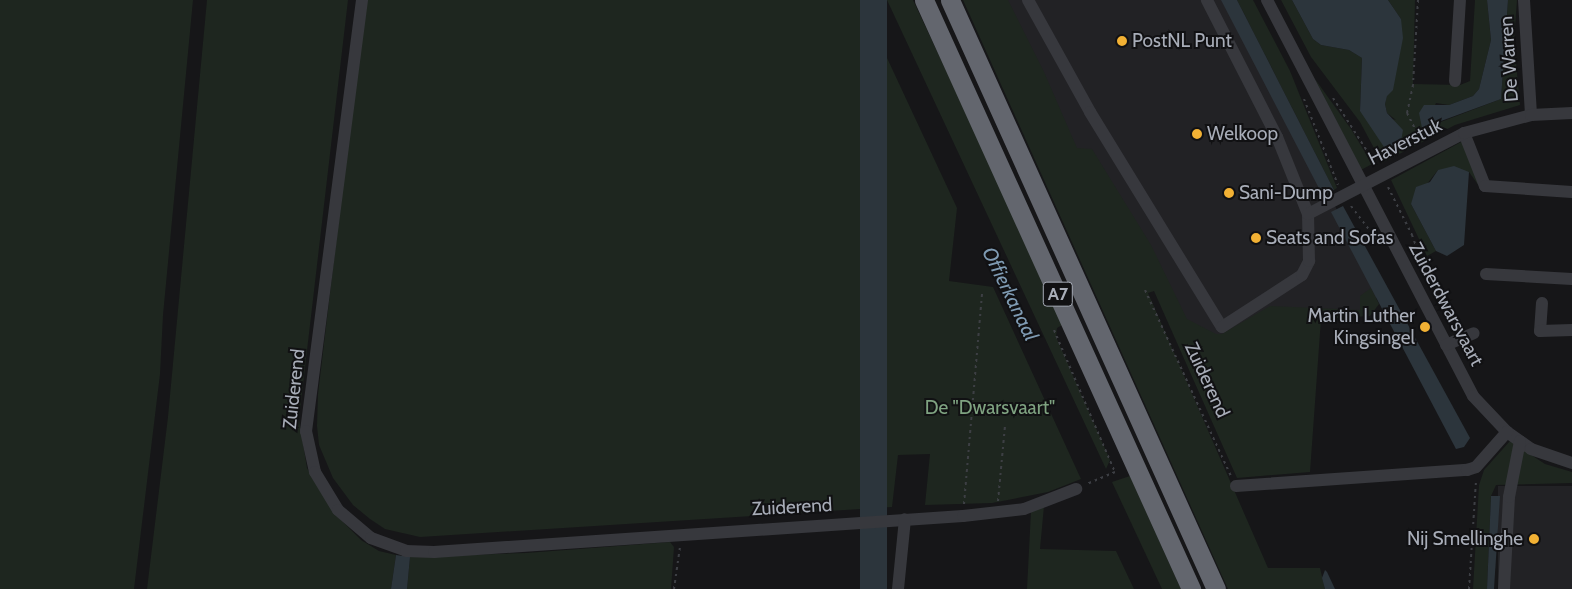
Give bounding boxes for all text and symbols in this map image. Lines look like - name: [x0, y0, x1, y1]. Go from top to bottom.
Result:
- street label: De Warren: [1495, 15, 1523, 103]
- place label: PostNL Punt: [1132, 30, 1232, 52]
- marker: PostNL Punt: [1116, 35, 1128, 47]
- street label: Haverstuk: [1364, 114, 1446, 170]
- place label: Welkoop: [1207, 123, 1278, 145]
- marker: Welkoop: [1191, 128, 1203, 140]
- place label: Sani-Dump: [1239, 182, 1333, 204]
- marker: Sani-Dump: [1223, 187, 1235, 199]
- place label: Seats and Sofas: [1266, 227, 1393, 249]
- marker: Seats and Sofas: [1250, 232, 1262, 244]
- street label: Zuiderdwarsvaart: [1404, 238, 1488, 370]
- water label: Offierkanaal: [977, 243, 1043, 345]
- road number: A7: [1042, 278, 1074, 310]
- place label: Martin Luther Kingsingel: [1307, 305, 1415, 349]
- marker: Martin Luther Kingsingel: [1419, 321, 1431, 333]
- street label: Zuiderend: [1180, 339, 1234, 421]
- street label: Zuiderend: [278, 348, 310, 430]
- park label: De "Dwarsvaart": [925, 397, 1055, 419]
- street label: Zuiderend: [751, 494, 833, 520]
- place label: Nij Smellinghe: [1407, 528, 1523, 550]
- marker: Nij Smellinghe: [1527, 532, 1541, 546]

